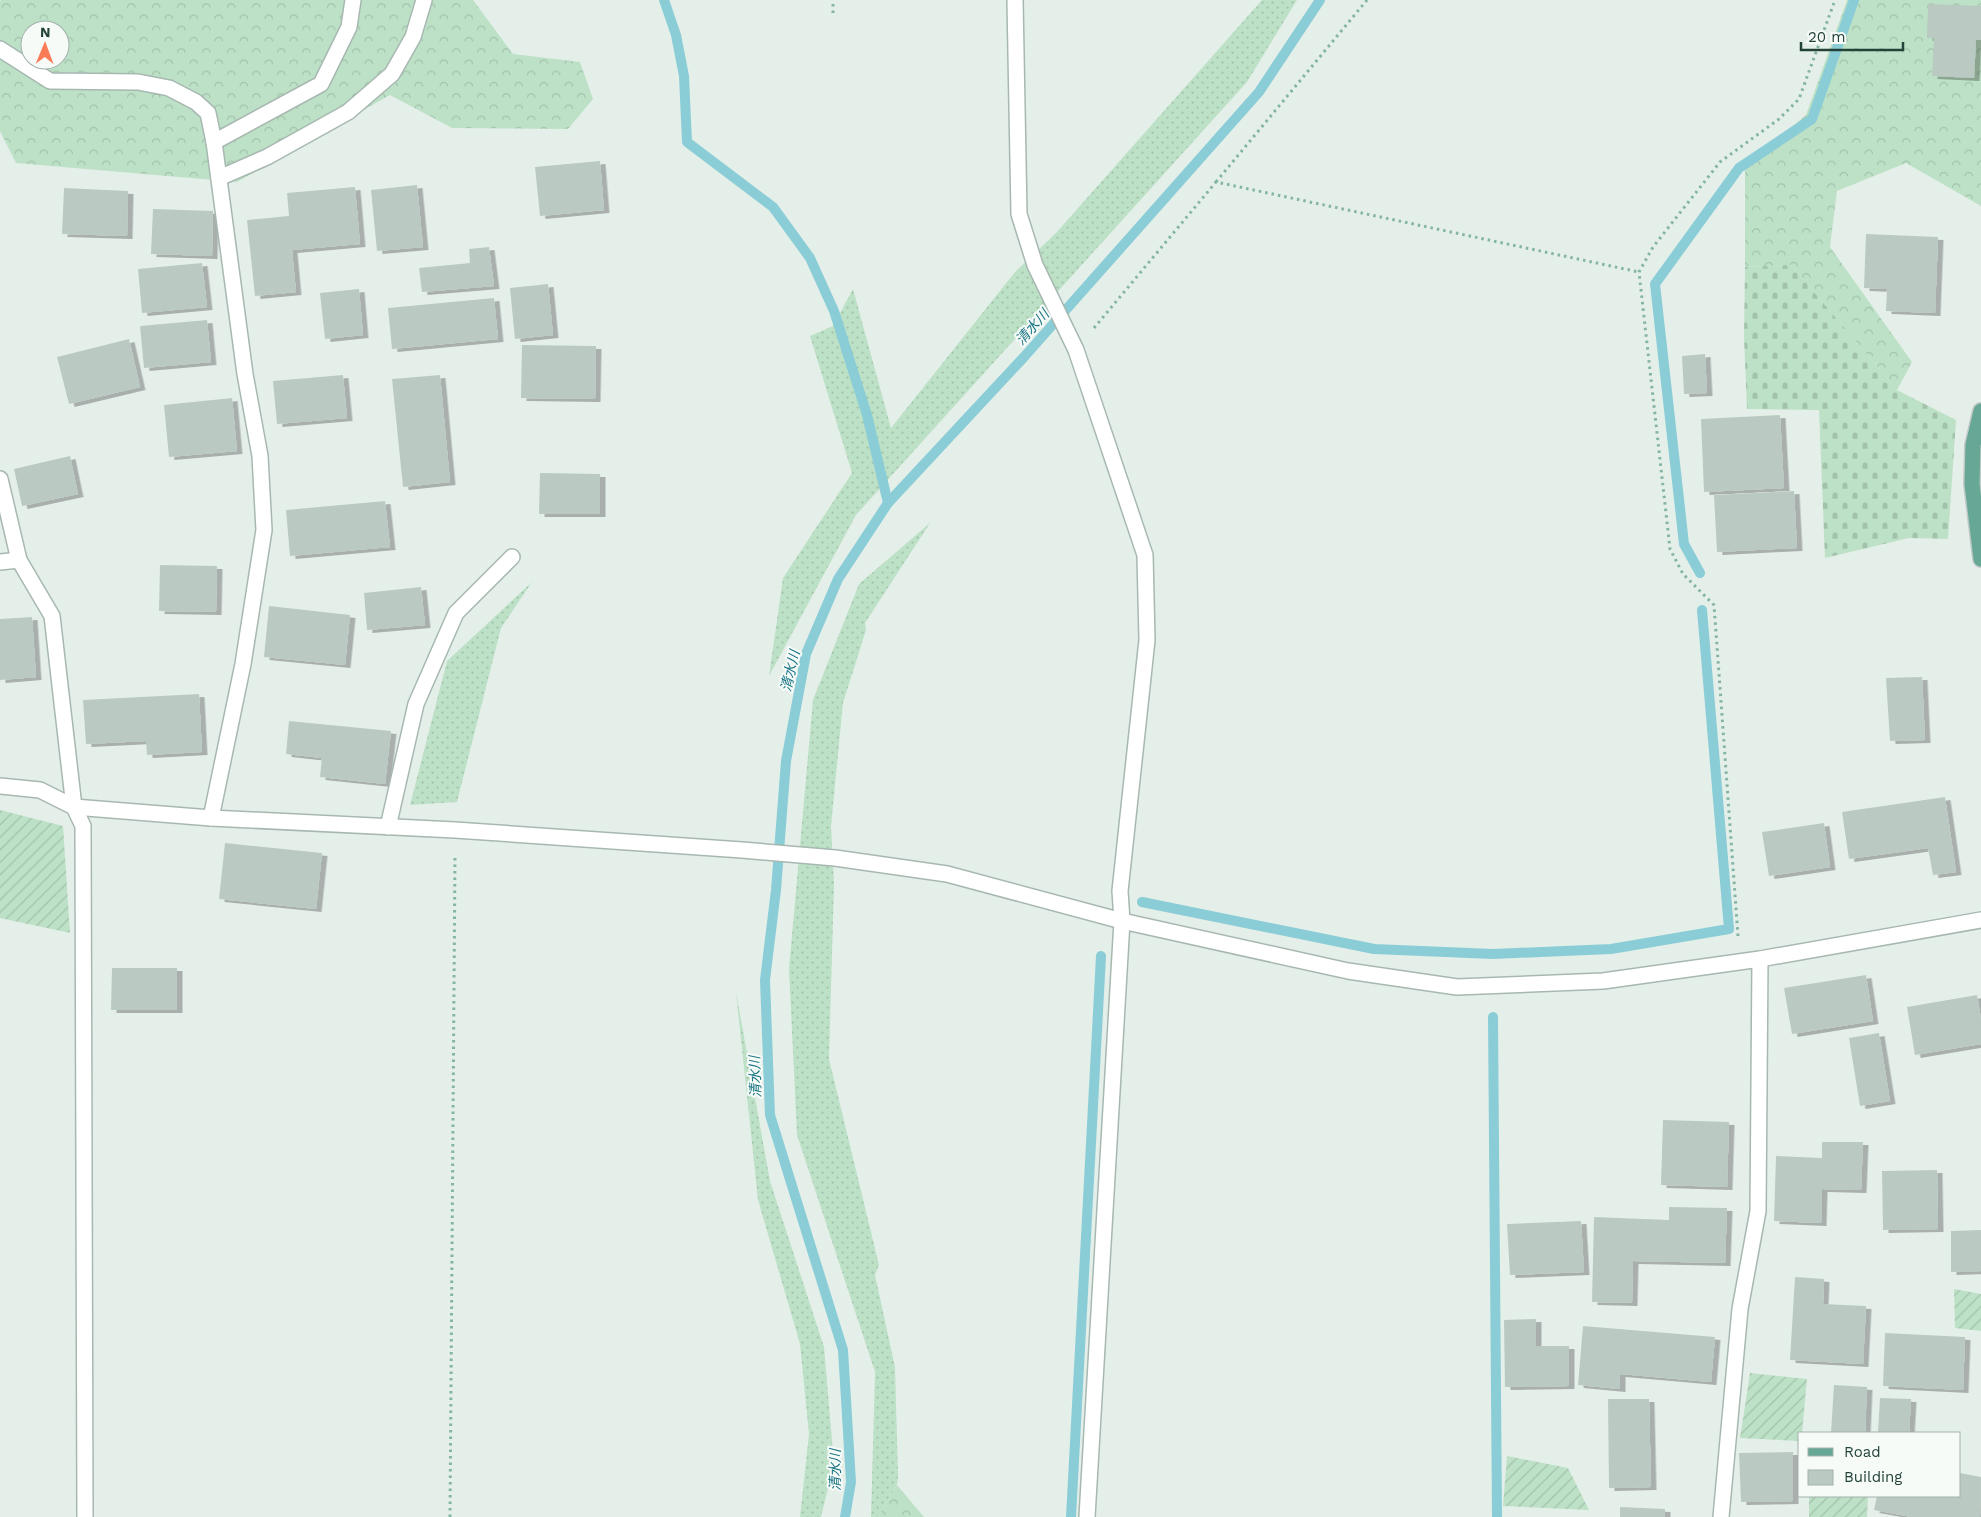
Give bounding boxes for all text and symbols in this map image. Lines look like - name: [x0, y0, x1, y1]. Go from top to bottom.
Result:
- north arrow: [20, 20, 70, 70]
- scale bar: [1801, 20, 1904, 52]
- text: N: [40, 24, 51, 40]
- text: 20 m: [1808, 28, 1846, 46]
- water label: 清水川: [1012, 305, 1053, 348]
- water label: 清水川: [777, 647, 803, 693]
- water label: 清水川: [746, 1054, 764, 1098]
- legend: [1798, 1432, 1961, 1497]
- text: Road: [1844, 1443, 1881, 1461]
- water label: 清水川: [827, 1447, 843, 1491]
- text: Building: [1844, 1468, 1902, 1486]

